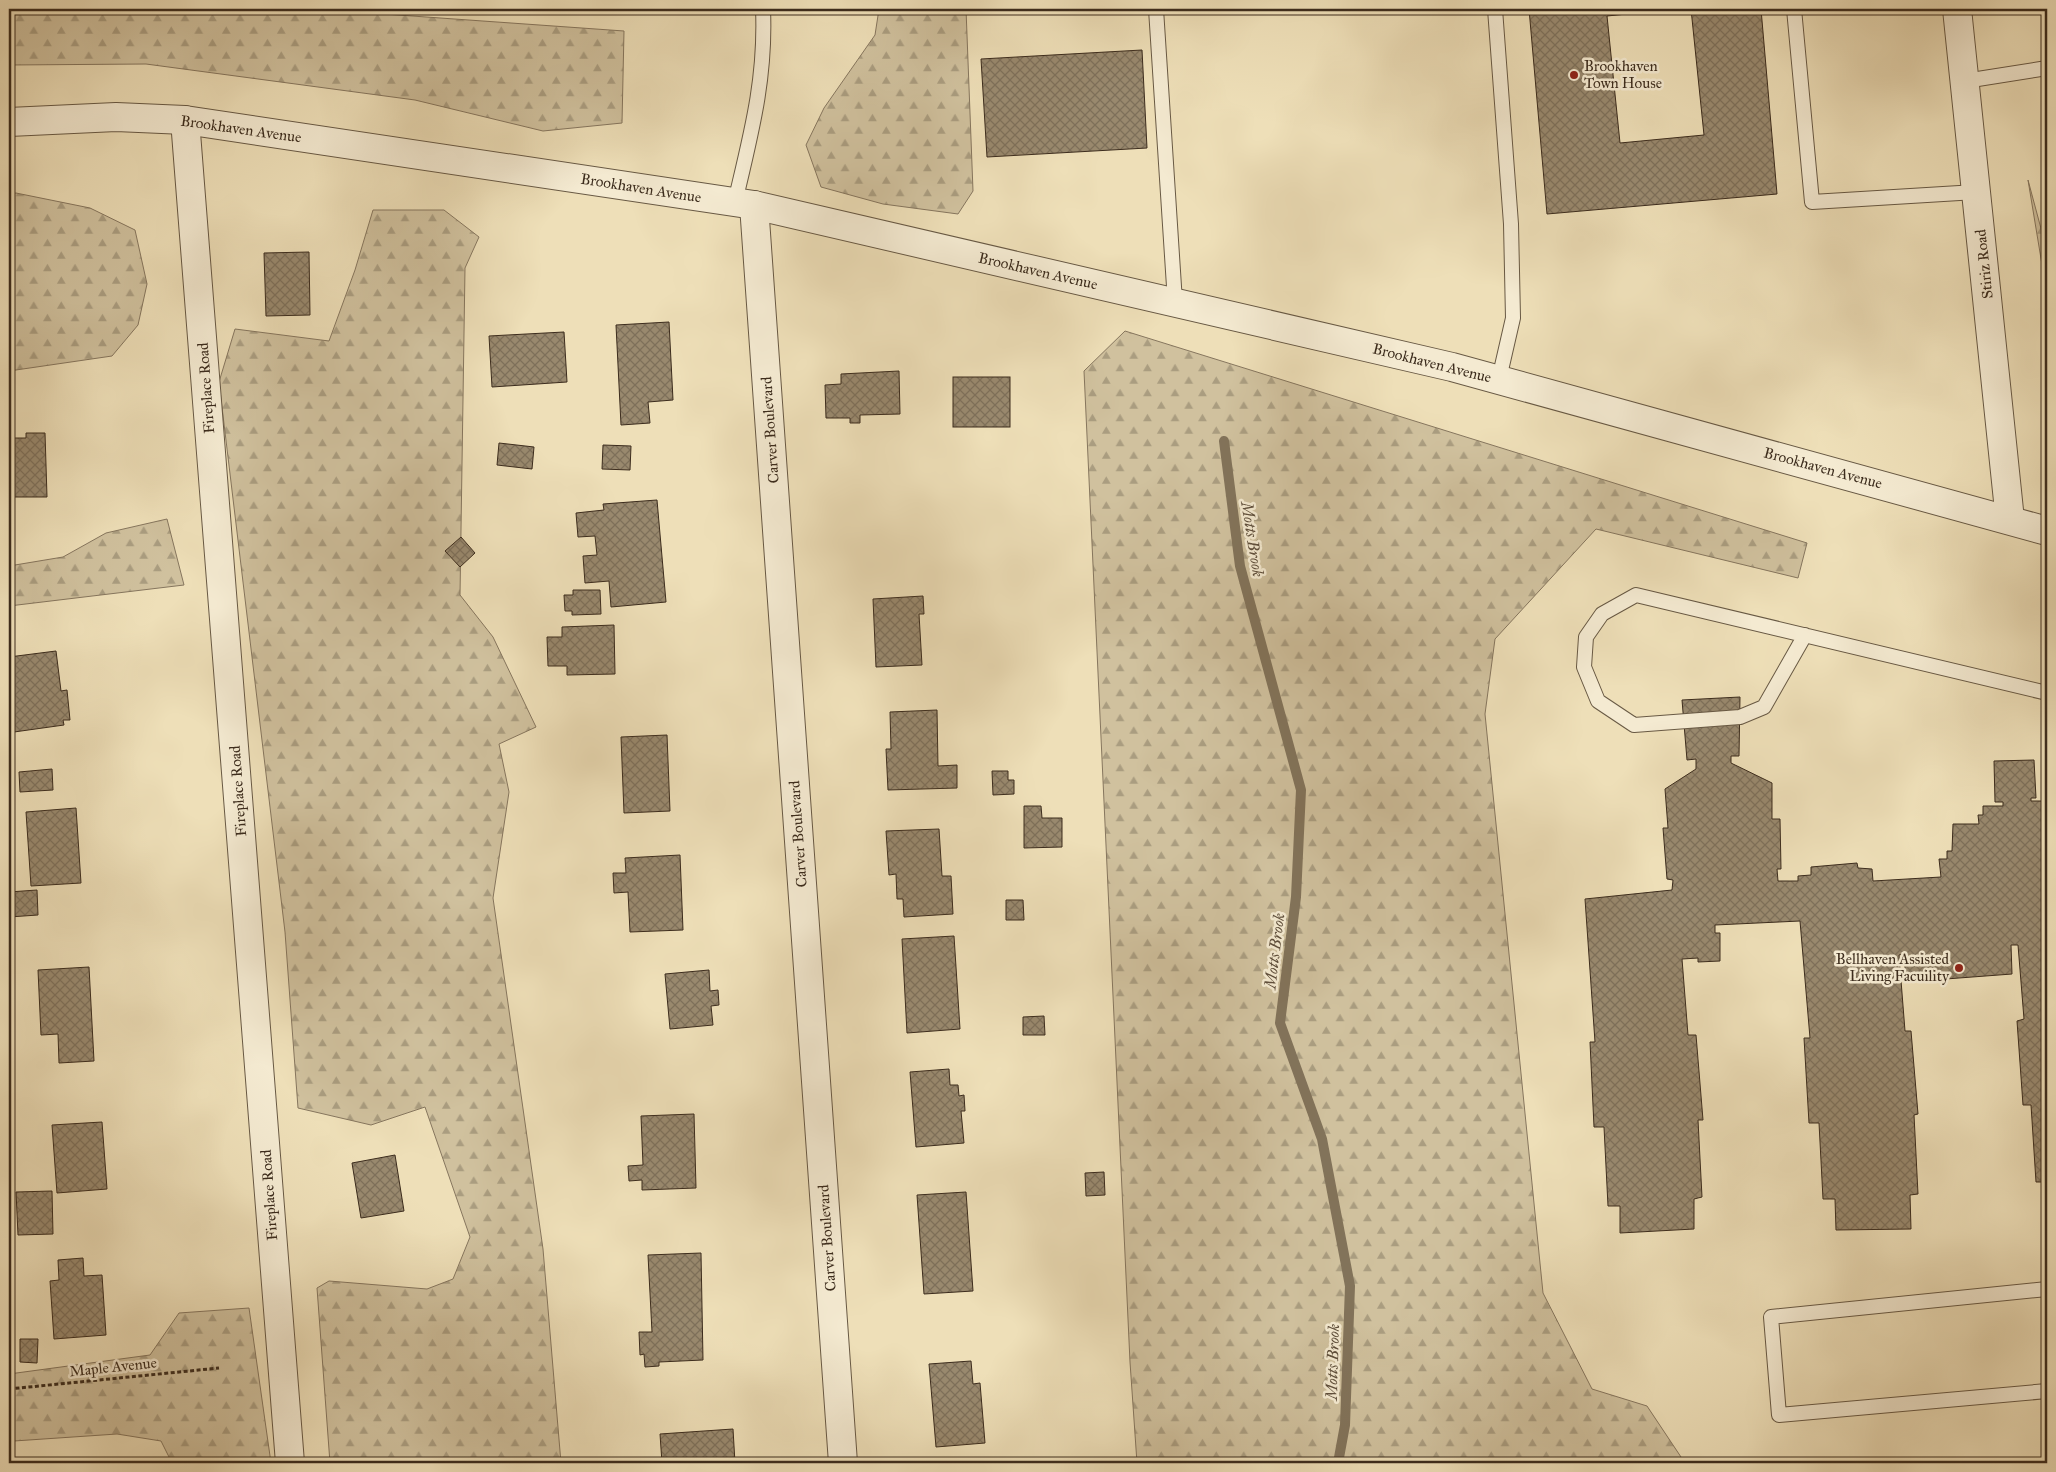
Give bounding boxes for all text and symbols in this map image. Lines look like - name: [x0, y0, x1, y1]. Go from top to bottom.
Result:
- place label: Brookhaven Town House: [1584, 57, 1662, 92]
- marker: Brookhaven Town House: [1568, 69, 1580, 81]
- street label: Brookhaven Avenue: [179, 112, 303, 146]
- street label: Brookhaven Avenue: [579, 170, 703, 206]
- street label: Stiriz Road: [1971, 228, 1997, 300]
- street label: Brookhaven Avenue: [977, 249, 1099, 293]
- street label: Brookhaven Avenue: [1371, 340, 1493, 386]
- street label: Fireplace Road: [194, 341, 218, 434]
- street label: Carver Boulevard: [757, 376, 783, 484]
- street label: Brookhaven Avenue: [1762, 444, 1884, 492]
- water label: Motts Brook: [1237, 498, 1268, 578]
- street label: Fireplace Road: [226, 744, 250, 837]
- street label: Carver Boulevard: [785, 780, 811, 888]
- water label: Motts Brook: [1260, 912, 1289, 992]
- place label: Bellhaven Assisted Living Facuility: [1836, 950, 1950, 985]
- marker: Bellhaven Assisted Living Facuility: [1953, 962, 1965, 974]
- street label: Fireplace Road: [257, 1148, 281, 1241]
- street label: Carver Boulevard: [814, 1184, 840, 1292]
- water label: Motts Brook: [1322, 1324, 1343, 1402]
- street label: Maple Avenue: [68, 1353, 158, 1381]

